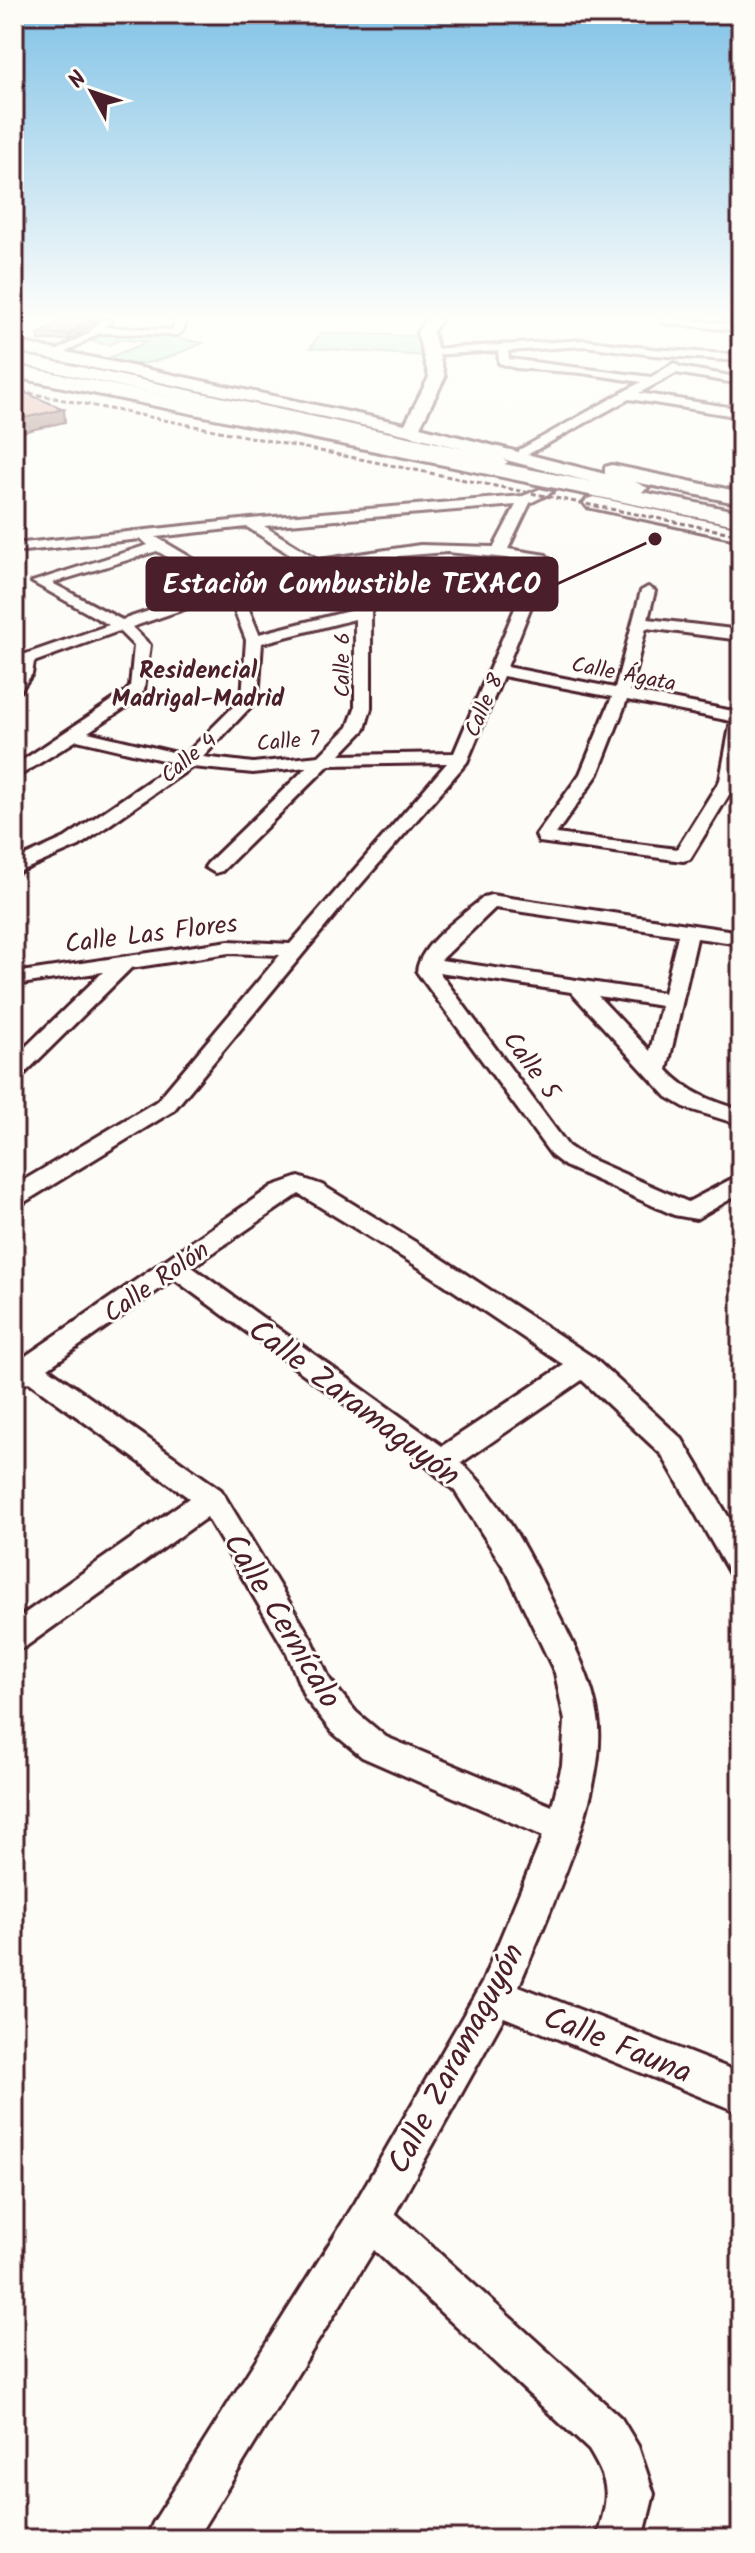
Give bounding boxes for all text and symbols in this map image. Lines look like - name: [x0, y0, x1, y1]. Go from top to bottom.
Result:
- north arrow: [52, 52, 132, 132]
- text: N: [61, 64, 97, 97]
- callout: Estación Combustible TEXACO: [147, 558, 557, 610]
- text: Estación Combustible TEXACO: [163, 563, 541, 608]
- street label: Calle 6: [326, 632, 361, 698]
- street label: Calle Ágata: [568, 648, 679, 703]
- district label: Residencial Madrigal-Madrid: [112, 652, 285, 719]
- street label: Calle 8: [456, 668, 515, 743]
- street label: Calle 7: [255, 722, 322, 763]
- street label: Calle 4: [153, 725, 226, 793]
- street label: Calle Las Flores: [63, 904, 240, 966]
- street label: Calle 5: [491, 1023, 571, 1111]
- street label: Calle Rolón: [95, 1231, 219, 1335]
- street label: Calle Zaramaguyón: [236, 1307, 471, 1501]
- street label: Calle Cernícalo: [208, 1524, 354, 1719]
- street label: Calle Zaramaguyón: [375, 1935, 540, 2184]
- street label: Calle Fauna: [535, 1993, 699, 2099]

